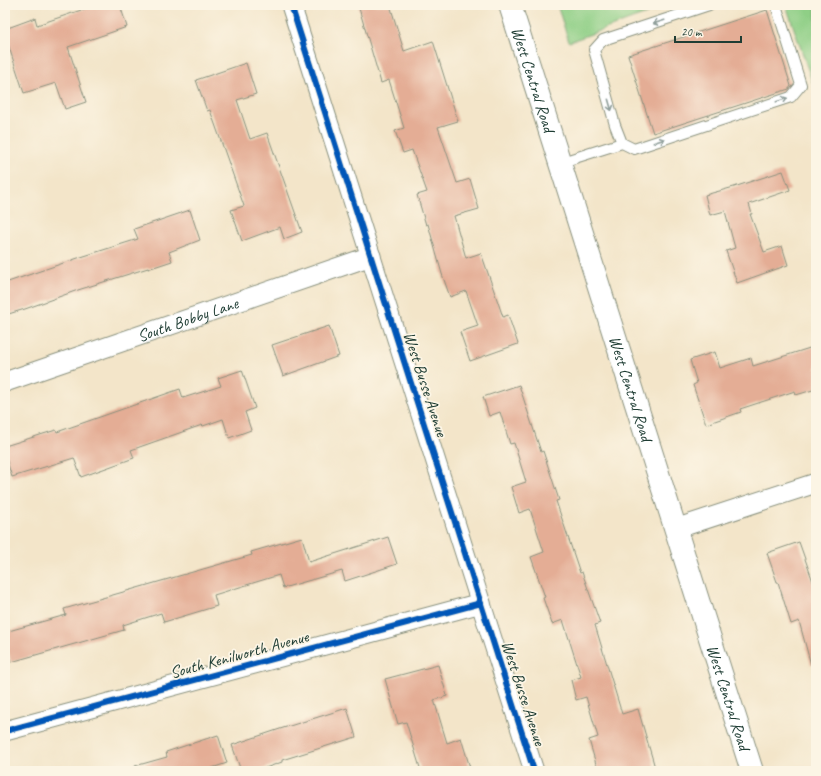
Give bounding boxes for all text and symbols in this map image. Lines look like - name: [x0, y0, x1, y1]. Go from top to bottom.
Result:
- one-way arrow: [653, 18, 665, 26]
- scale bar: [675, 18, 741, 44]
- street label: West Central Road: [507, 24, 560, 137]
- text: 20 m: [681, 24, 703, 40]
- one-way arrow: [776, 95, 788, 103]
- one-way arrow: [607, 99, 614, 112]
- one-way arrow: [652, 137, 665, 144]
- street label: South Bobby Lane: [134, 292, 242, 347]
- street label: West Busse Avenue: [399, 329, 453, 441]
- street label: West Central Road: [604, 333, 658, 446]
- street label: South Kenilworth Avenue: [168, 626, 312, 683]
- street label: West Busse Avenue: [497, 638, 551, 750]
- street label: West Central Road: [702, 642, 755, 755]

